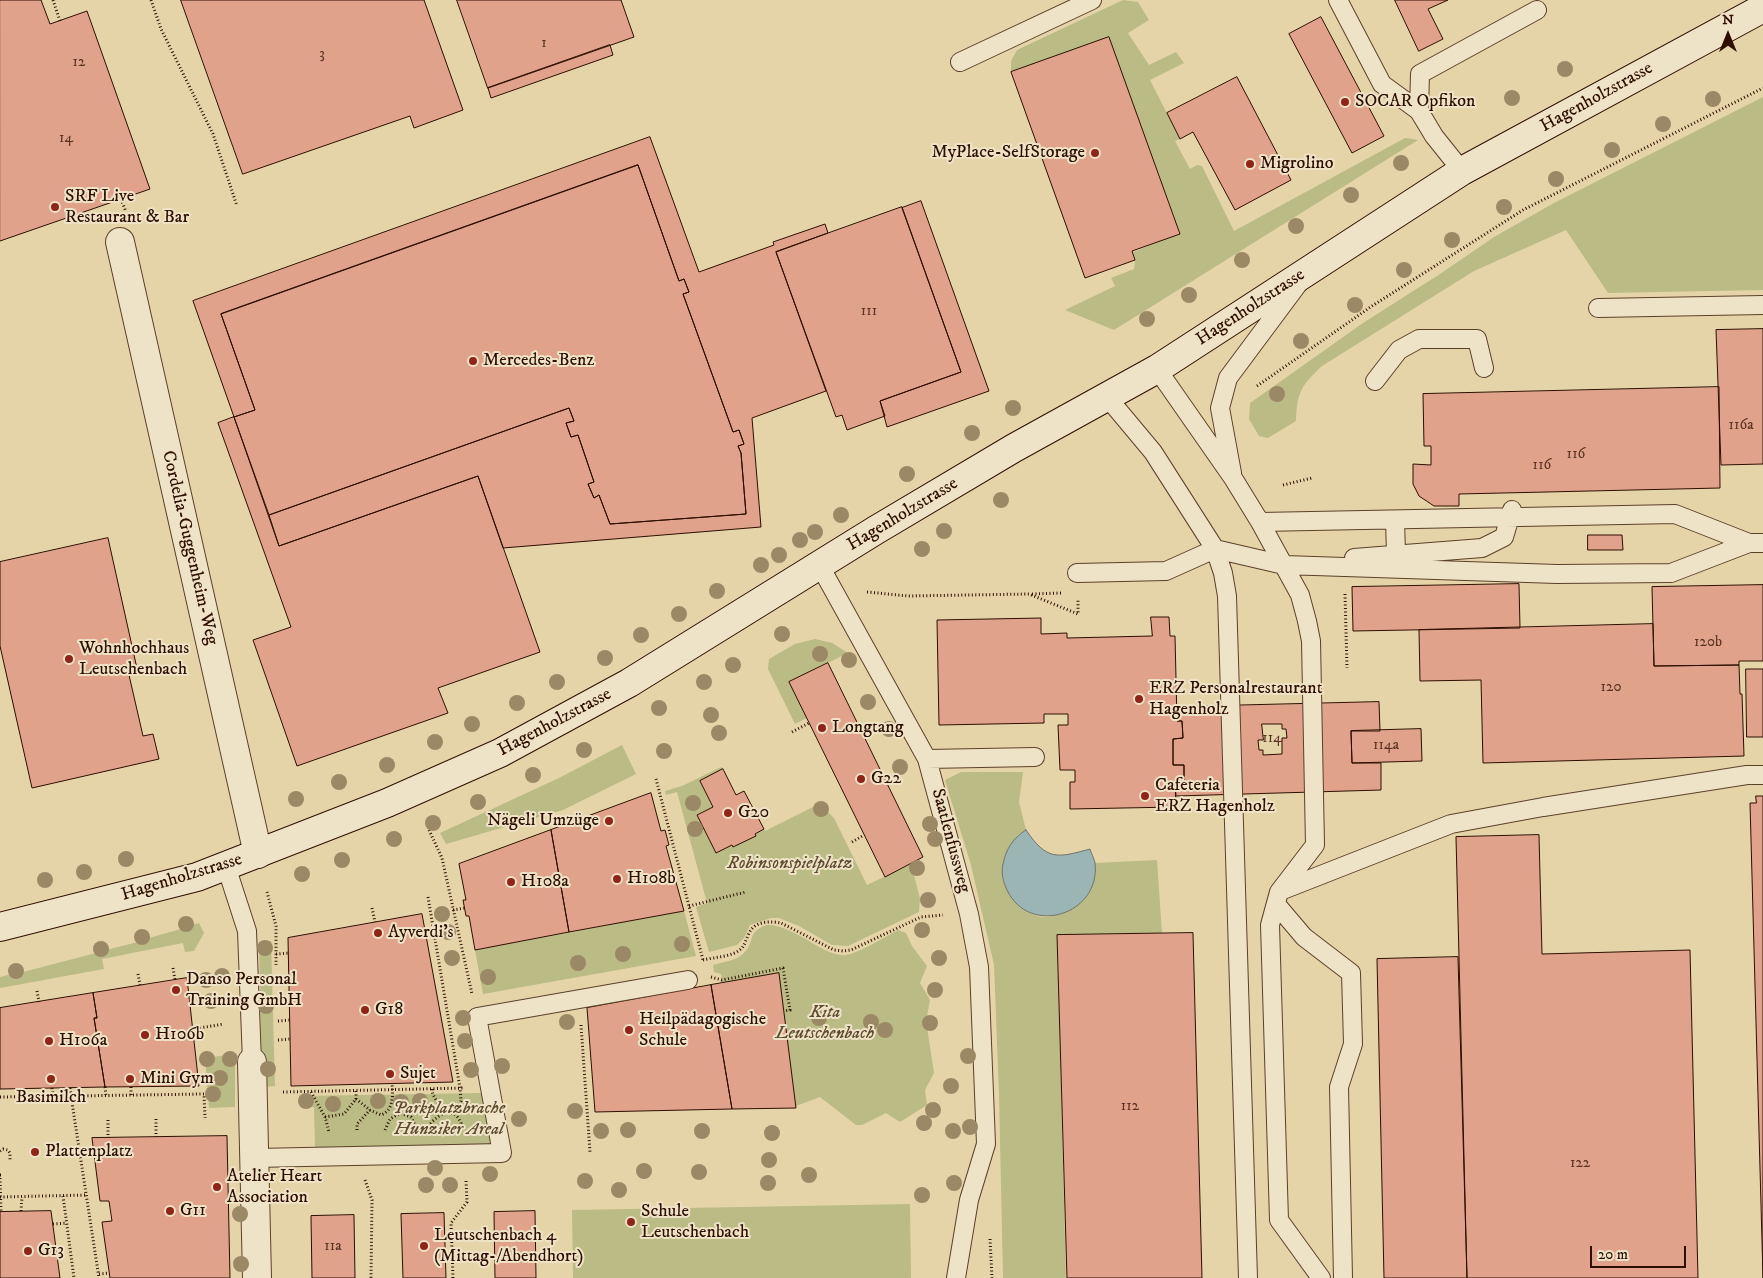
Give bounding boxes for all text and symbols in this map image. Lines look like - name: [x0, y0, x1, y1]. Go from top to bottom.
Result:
- north arrow: [1703, 10, 1753, 60]
- text: N: [1722, 11, 1734, 29]
- house number: 1: [541, 35, 547, 53]
- house number: 3: [319, 46, 325, 64]
- house number: 12: [73, 54, 85, 72]
- street label: Hagenholzstrasse: [1537, 58, 1657, 138]
- place label: SOCAR Opfikon: [1355, 91, 1475, 113]
- marker: SOCAR Opfikon: [1339, 96, 1351, 108]
- house number: 14: [59, 130, 73, 148]
- place label: MyPlace-SelfStorage: [932, 142, 1085, 164]
- marker: MyPlace-SelfStorage: [1089, 147, 1101, 159]
- place label: Migrolino: [1260, 153, 1333, 175]
- marker: Migrolino: [1244, 158, 1256, 170]
- place label: SRF Live Restaurant & Bar: [65, 186, 189, 228]
- marker: SRF Live Restaurant & Bar: [49, 201, 61, 213]
- street label: Hagenholzstrasse: [1193, 265, 1309, 351]
- house number: 111: [861, 303, 877, 321]
- place label: Mercedes-Benz: [483, 350, 594, 372]
- marker: Mercedes-Benz: [467, 355, 479, 367]
- house number: 116a: [1728, 417, 1754, 435]
- house number: 116: [1567, 446, 1585, 464]
- street label: Cordelia-Guggenheim-Weg: [156, 449, 222, 647]
- house number: 116: [1533, 457, 1551, 475]
- street label: Hagenholzstrasse: [844, 473, 962, 557]
- house number: 120b: [1694, 634, 1722, 652]
- place label: Wohnhochhaus Leutschenbach: [79, 638, 189, 681]
- marker: Wohnhochhaus Leutschenbach: [63, 653, 75, 665]
- place label: ERZ Personalrestaurant Hagenholz: [1149, 678, 1322, 721]
- house number: 120: [1601, 679, 1621, 697]
- street label: Hagenholzstrasse: [495, 684, 615, 762]
- marker: ERZ Personalrestaurant Hagenholz: [1133, 693, 1145, 705]
- place label: Longtang: [832, 717, 903, 739]
- marker: Longtang: [816, 722, 828, 734]
- house number: 114: [1262, 730, 1282, 748]
- house number: 114a: [1373, 737, 1399, 755]
- place label: G22: [871, 768, 901, 790]
- marker: G22: [855, 773, 867, 785]
- place label: Cafeteria ERZ Hagenholz: [1155, 775, 1275, 818]
- street label: Saatlenfussweg: [926, 787, 974, 895]
- marker: Cafeteria ERZ Hagenholz: [1139, 790, 1151, 802]
- place label: G20: [738, 802, 769, 824]
- marker: G20: [722, 807, 734, 819]
- place label: Nägeli Umzüge: [487, 810, 599, 832]
- marker: Nägeli Umzüge: [603, 815, 615, 827]
- street label: Hagenholzstrasse: [119, 849, 245, 907]
- park label: Robinsonspielplatz: [727, 853, 853, 875]
- place label: H108b: [627, 868, 676, 890]
- place label: H108a: [521, 871, 569, 893]
- marker: H108b: [611, 873, 623, 885]
- marker: H108a: [505, 876, 517, 888]
- place label: Ayverdi's: [388, 922, 454, 944]
- marker: Ayverdi's: [372, 927, 384, 939]
- place label: Danso Personal Training GmbH: [186, 969, 302, 1012]
- marker: Danso Personal Training GmbH: [170, 984, 182, 996]
- place label: G18: [375, 999, 403, 1021]
- park label: Kita Leutschenbach: [776, 1002, 874, 1044]
- marker: G18: [359, 1004, 371, 1016]
- place label: Heilpädagogische Schule: [639, 1009, 766, 1052]
- place label: H106b: [155, 1024, 204, 1046]
- marker: Heilpädagogische Schule: [623, 1024, 635, 1036]
- marker: H106b: [139, 1029, 151, 1041]
- place label: H106a: [59, 1030, 107, 1052]
- marker: H106a: [43, 1035, 55, 1047]
- place label: Sujet: [400, 1063, 436, 1085]
- place label: Mini Gym: [140, 1068, 214, 1090]
- marker: Sujet: [384, 1068, 396, 1080]
- marker: Basimilch: [45, 1073, 57, 1085]
- marker: Mini Gym: [124, 1073, 136, 1085]
- place label: Basimilch: [16, 1087, 86, 1109]
- park label: Parkplatzbrache Hunziker Areal: [393, 1098, 505, 1140]
- house number: 112: [1121, 1098, 1139, 1116]
- place label: Plattenplatz: [45, 1141, 132, 1163]
- marker: Plattenplatz: [29, 1146, 41, 1158]
- house number: 122: [1570, 1155, 1590, 1173]
- place label: Atelier Heart Association: [227, 1166, 322, 1208]
- marker: Atelier Heart Association: [211, 1181, 223, 1193]
- place label: G11: [180, 1200, 206, 1222]
- place label: Schule Leutschenbach: [641, 1201, 749, 1244]
- marker: G11: [164, 1205, 176, 1217]
- marker: Schule Leutschenbach: [625, 1216, 637, 1228]
- place label: Leutschenbach 4 (Mittag-/Abendhort): [434, 1225, 583, 1268]
- scale bar: [1593, 1236, 1689, 1268]
- house number: 11a: [324, 1238, 342, 1256]
- place label: G13: [38, 1240, 64, 1262]
- marker: Leutschenbach 4 (Mittag-/Abendhort): [418, 1240, 430, 1252]
- marker: G13: [22, 1245, 34, 1257]
- text: 20 m: [1598, 1245, 1628, 1264]

